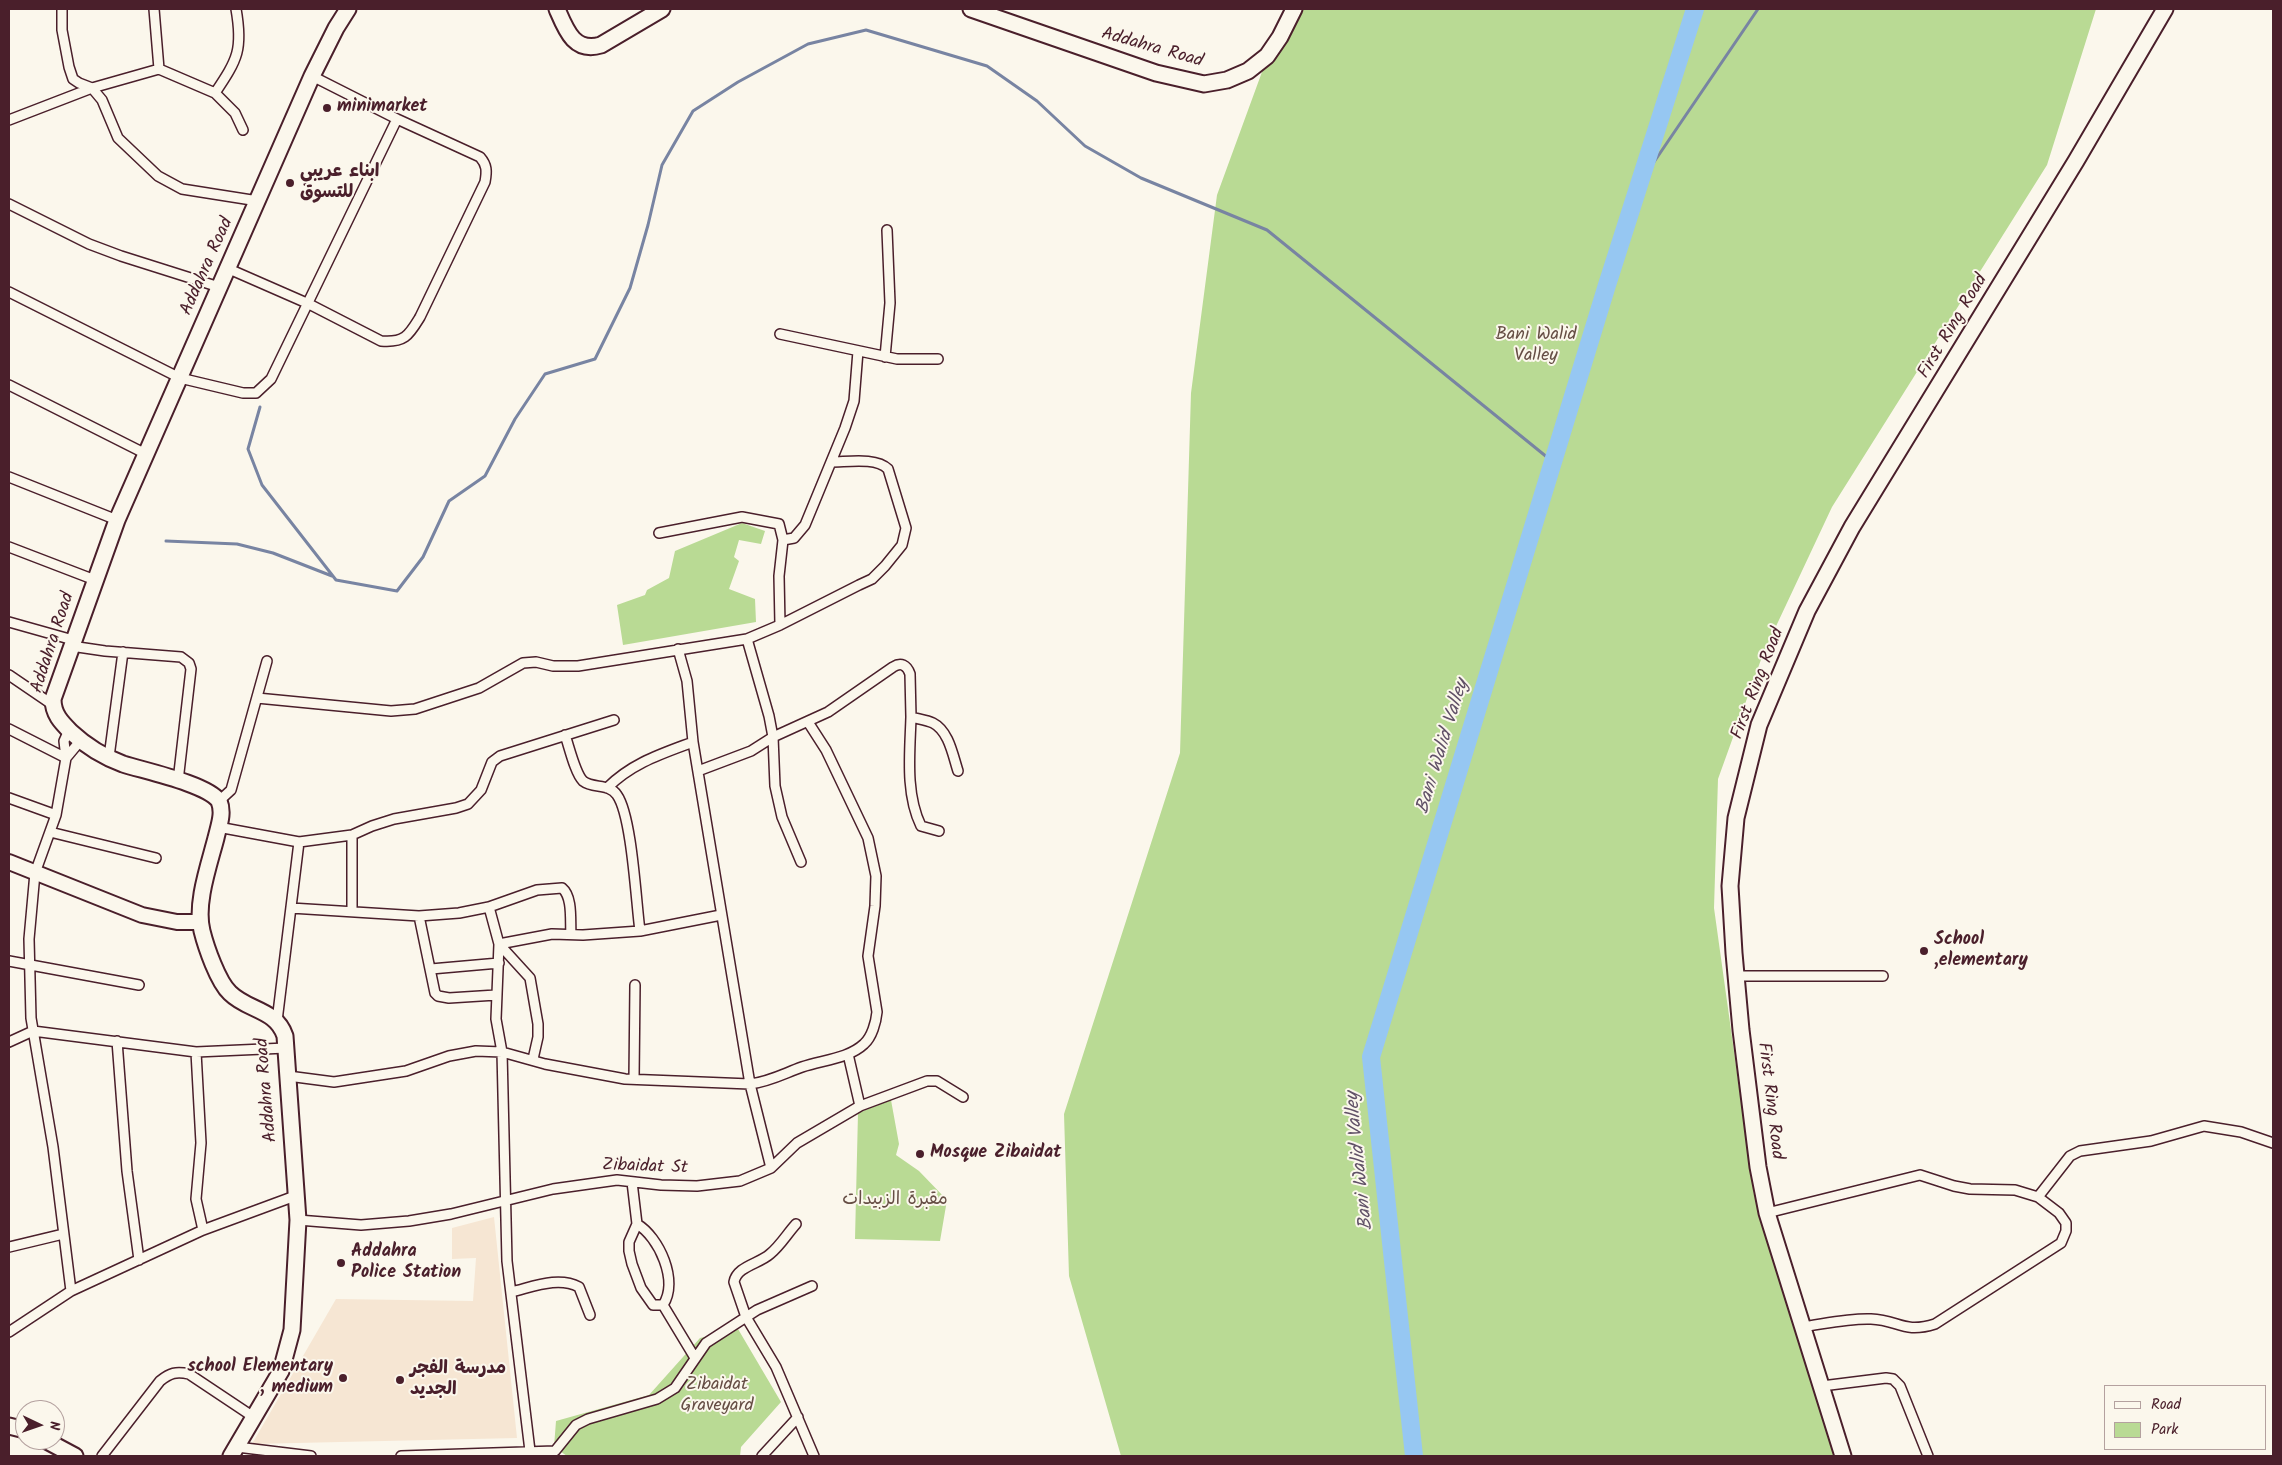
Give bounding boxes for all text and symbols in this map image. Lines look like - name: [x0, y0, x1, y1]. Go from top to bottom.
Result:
- street label: Addahra Road: [1099, 24, 1205, 74]
- place label: minimarket: [337, 97, 427, 119]
- marker: minimarket: [321, 102, 333, 114]
- place label: ابناء عريبي للتسوق: [300, 162, 379, 204]
- marker: ابناء عريبي للتسوق: [284, 177, 296, 189]
- street label: Addahra Road: [177, 215, 239, 319]
- street label: First Ring Road: [1914, 271, 1994, 383]
- park label: Bani Walid Valley: [1495, 325, 1577, 368]
- street label: Addahra Road: [28, 590, 80, 696]
- street label: First Ring Road: [1728, 625, 1790, 743]
- water label: Bani Walid Valley: [1413, 677, 1475, 817]
- place label: School ,elementary: [1934, 930, 2028, 972]
- marker: School ,elementary: [1918, 945, 1930, 957]
- street label: Addahra Road: [253, 1037, 283, 1143]
- street label: First Ring Road: [1751, 1041, 1787, 1161]
- water label: Bani Walid Valley: [1342, 1091, 1380, 1231]
- place label: Mosque Zibaidat: [930, 1143, 1061, 1165]
- marker: Mosque Zibaidat: [914, 1148, 926, 1160]
- street label: Zibaidat St: [602, 1156, 688, 1180]
- park label: مقبرة الزبيدات: [842, 1190, 948, 1212]
- place label: Addahra Police Station: [351, 1242, 461, 1284]
- marker: Addahra Police Station: [335, 1257, 347, 1269]
- place label: school Elementary , medium: [187, 1357, 333, 1400]
- place label: مدرسة الفجر الجديد: [410, 1359, 506, 1402]
- marker: school Elementary , medium: [337, 1372, 349, 1384]
- marker: مدرسة الفجر الجديد: [394, 1374, 406, 1386]
- park label: Zibaidat Graveyard: [681, 1375, 753, 1418]
- legend: [2104, 1385, 2267, 1450]
- text: Road: [2151, 1393, 2181, 1417]
- north arrow: [15, 1400, 65, 1450]
- text: Park: [2151, 1418, 2178, 1442]
- text: N: [43, 1421, 65, 1431]

